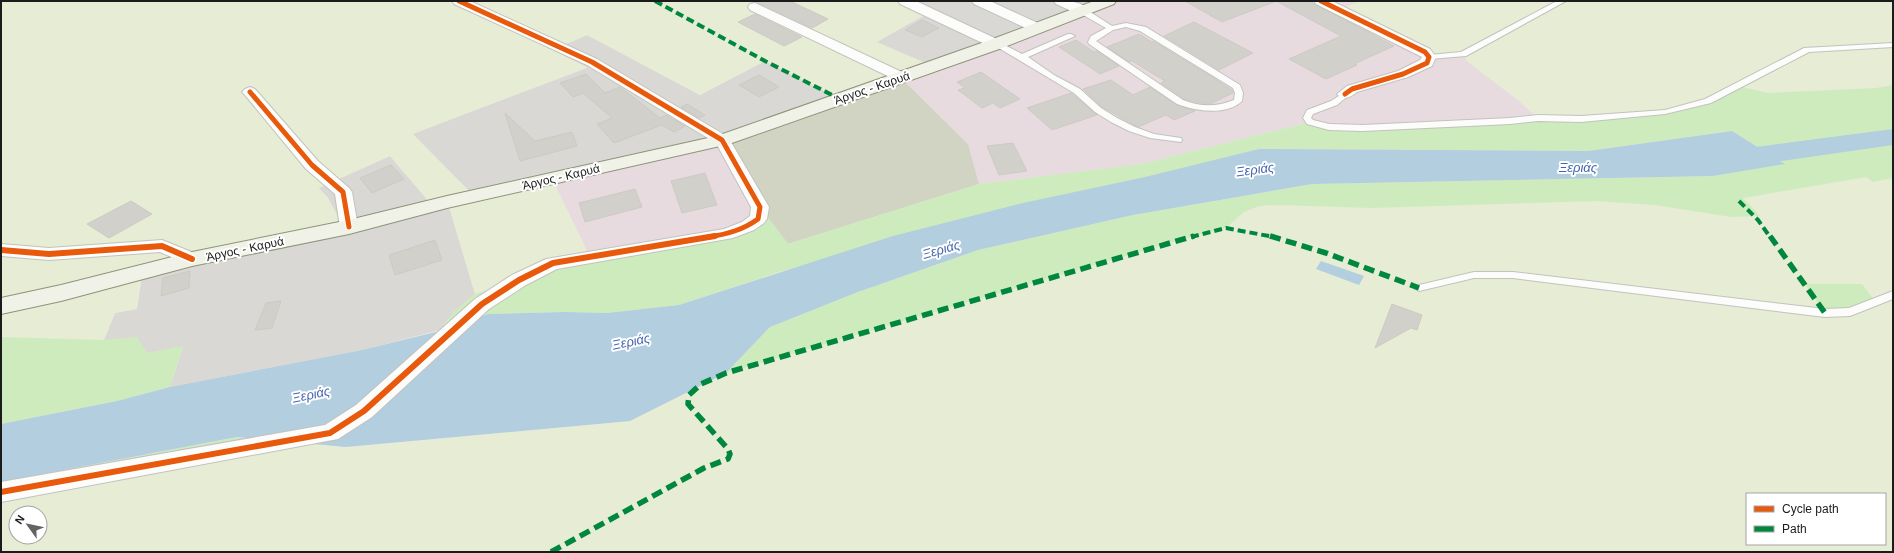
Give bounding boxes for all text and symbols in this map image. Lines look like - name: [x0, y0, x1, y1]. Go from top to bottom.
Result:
- street label: Άργος - Καρυά: [832, 68, 912, 107]
- water label: Ξεριάς: [1234, 159, 1276, 180]
- water label: Ξεριάς: [1558, 160, 1598, 175]
- street label: Άργος - Καρυά: [521, 161, 601, 193]
- street label: Άργος - Καρυά: [205, 234, 285, 264]
- water label: Ξεριάς: [920, 237, 962, 262]
- water label: Ξεριάς: [610, 330, 652, 353]
- water label: Ξεριάς: [290, 383, 332, 406]
- legend: [1746, 493, 1886, 545]
- text: Cycle path: [1782, 502, 1839, 516]
- north arrow: [8, 505, 48, 545]
- text: N: [12, 513, 27, 526]
- text: Path: [1782, 522, 1807, 536]

